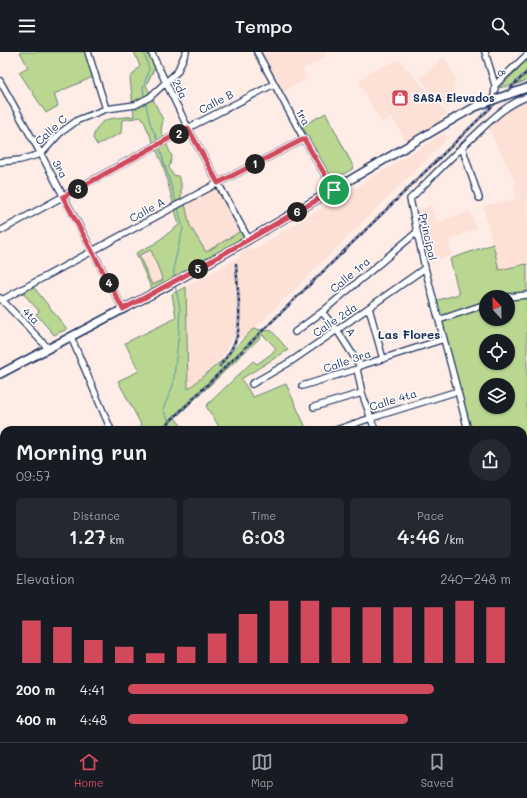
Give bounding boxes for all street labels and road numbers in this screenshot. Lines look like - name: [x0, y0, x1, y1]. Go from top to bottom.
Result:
- street label: 8: [494, 68, 511, 78]
- street label: 2da: [169, 77, 192, 101]
- street label: Calle B: [196, 86, 236, 117]
- street label: 1ra: [293, 106, 314, 128]
- street label: Calle C: [31, 111, 70, 148]
- street label: 3ra: [49, 157, 72, 181]
- street label: Calle A: [126, 194, 167, 225]
- street label: Principal: [416, 212, 441, 262]
- street label: Calle 1ra: [327, 253, 373, 296]
- street label: Calle 2da: [310, 299, 360, 340]
- street label: 4ta: [20, 304, 43, 327]
- street label: A: [343, 324, 360, 339]
- street label: Calle 3ra: [321, 345, 373, 376]
- street label: Calle 4ta: [367, 385, 418, 414]

